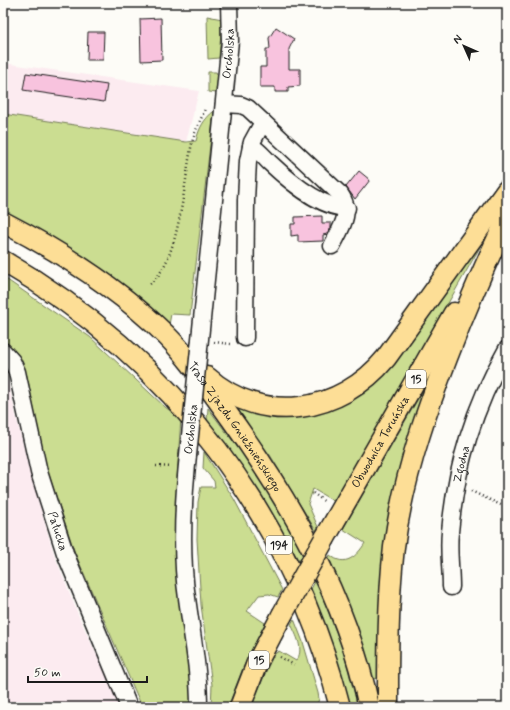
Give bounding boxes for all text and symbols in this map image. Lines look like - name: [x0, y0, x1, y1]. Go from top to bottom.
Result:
- north arrow: [444, 26, 484, 66]
- street label: Orcholska: [219, 28, 239, 79]
- text: N: [450, 32, 465, 47]
- street label: Trasa Zjazdu Gnieźnieńskiego: [184, 359, 285, 495]
- road number: 15: [406, 370, 426, 388]
- street label: Obwodnica Toruńska: [348, 393, 414, 491]
- street label: Orcholska: [181, 403, 202, 455]
- street label: Zgodna: [450, 444, 475, 484]
- street label: Pałucka: [43, 510, 71, 553]
- road number: 194: [266, 536, 292, 554]
- road number: 15: [249, 651, 269, 669]
- scale bar: [28, 658, 147, 684]
- text: 50 m: [34, 665, 61, 681]

